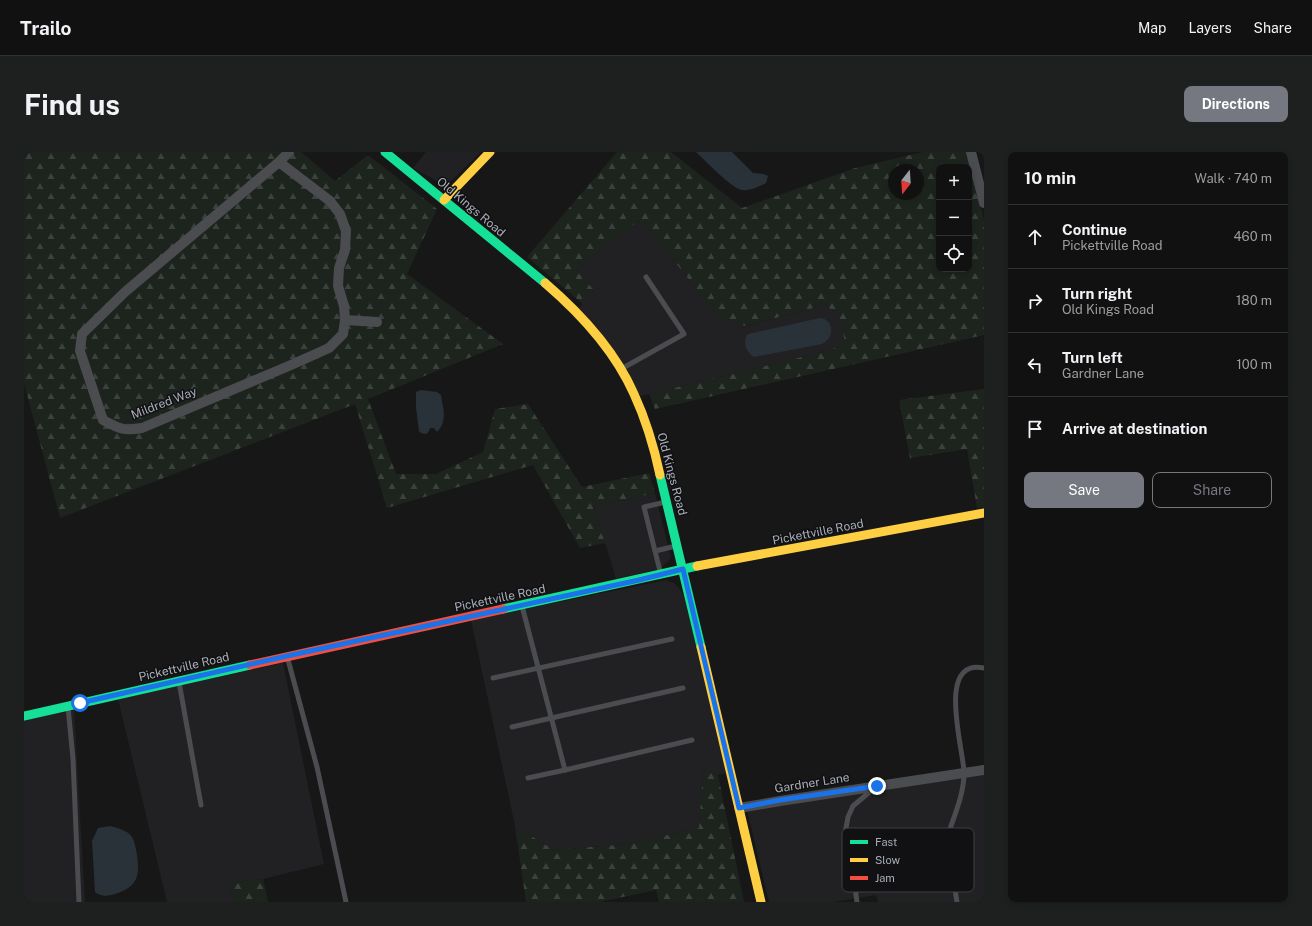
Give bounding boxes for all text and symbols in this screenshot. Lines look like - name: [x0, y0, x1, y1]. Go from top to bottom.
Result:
- text: Trailo: [20, 17, 72, 39]
- text: Map: [1138, 20, 1166, 36]
- text: Layers: [1188, 20, 1232, 36]
- text: Share: [1254, 20, 1292, 36]
- button: Directions: [1184, 86, 1288, 122]
- text: Find us: [24, 88, 120, 121]
- north arrow: [888, 164, 924, 200]
- map controls: [936, 164, 972, 272]
- button: +: [936, 164, 972, 200]
- text: 10 min: [1024, 168, 1076, 188]
- text: Walk · 740 m: [1195, 171, 1272, 186]
- street label: Old Kings Road: [434, 174, 508, 240]
- button: −: [936, 200, 972, 236]
- text: Continue: [1062, 221, 1127, 238]
- icon: ahead: [1024, 226, 1046, 248]
- text: 460 m: [1233, 229, 1272, 244]
- button: locate: [936, 236, 972, 272]
- text: Pickettville Road: [1062, 238, 1162, 253]
- text: Turn right: [1062, 285, 1132, 302]
- icon: right: [1024, 290, 1046, 312]
- text: 180 m: [1236, 293, 1272, 308]
- text: Old Kings Road: [1062, 302, 1154, 317]
- text: Turn left: [1062, 349, 1123, 366]
- icon: left: [1024, 354, 1046, 376]
- text: 100 m: [1236, 357, 1272, 372]
- text: Gardner Lane: [1062, 366, 1144, 381]
- street label: Mildred Way: [129, 384, 199, 422]
- icon: arrive: [1024, 418, 1046, 440]
- text: Arrive at destination: [1062, 420, 1207, 437]
- street label: Old Kings Road: [654, 431, 690, 517]
- button: Save: [1024, 472, 1144, 508]
- button: Share: [1152, 472, 1272, 508]
- street label: Pickettville Road: [771, 516, 865, 548]
- street label: Pickettville Road: [453, 582, 547, 614]
- street label: Pickettville Road: [137, 650, 231, 684]
- route start: [71, 694, 89, 712]
- street label: Gardner Lane: [774, 770, 851, 796]
- route end: [868, 777, 886, 795]
- legend: [842, 828, 974, 892]
- text: Fast: [875, 836, 897, 848]
- text: Slow: [875, 854, 901, 866]
- text: Jam: [875, 872, 895, 884]

